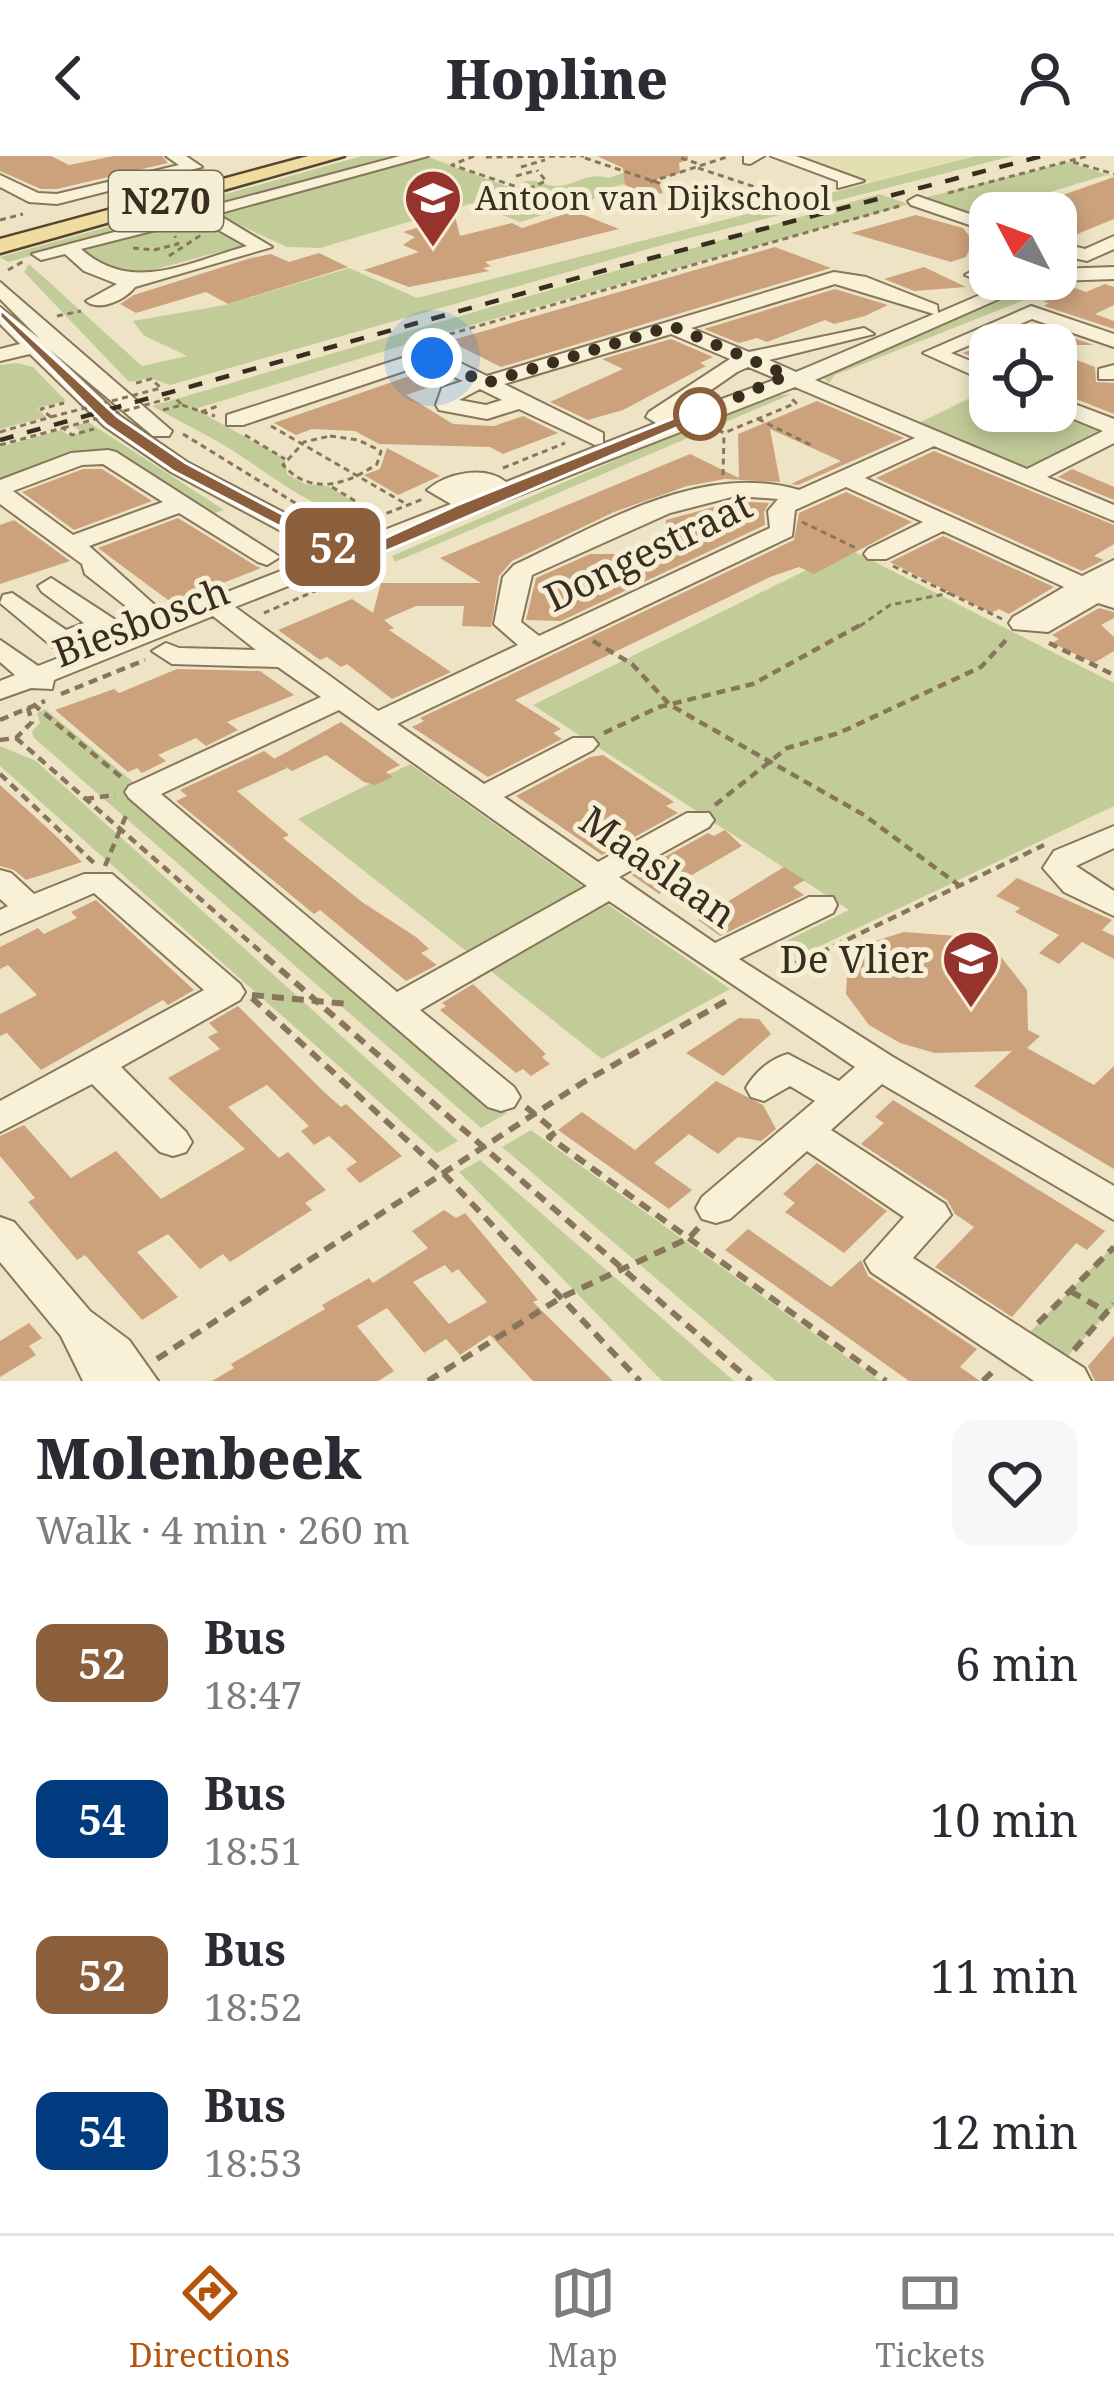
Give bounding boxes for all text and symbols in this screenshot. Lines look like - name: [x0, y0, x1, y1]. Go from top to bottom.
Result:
- text: Hopline: [446, 41, 668, 115]
- icon: back: [36, 45, 102, 111]
- icon: person: [1012, 45, 1078, 111]
- school or university icon: Antoon van Dijkschool: [402, 167, 464, 249]
- road number: N270: [109, 171, 223, 231]
- place label: Antoon van Dijkschool: [475, 175, 831, 220]
- north arrow: [969, 192, 1077, 300]
- map controls: [969, 192, 1077, 432]
- button: locate: [969, 324, 1077, 432]
- your location: [402, 328, 462, 388]
- unlabelled marker: [675, 389, 725, 439]
- street label: Dongestraat: [535, 477, 760, 623]
- line badge: 52: [279, 508, 387, 586]
- text: 52: [309, 518, 357, 575]
- street label: Biesbosch: [45, 563, 236, 678]
- street label: Maaslaan: [570, 793, 747, 939]
- school or university icon: De Vlier: [940, 928, 1002, 1010]
- place label: De Vlier: [780, 931, 929, 984]
- text: Molenbeek: [36, 1418, 361, 1496]
- button: heart: [952, 1420, 1078, 1546]
- text: Walk · 4 min · 260 m: [36, 1502, 410, 1555]
- text: Bus: [204, 1606, 286, 1667]
- text: 6 min: [955, 1633, 1078, 1694]
- text: 52: [78, 1634, 126, 1691]
- text: 18:47: [204, 1667, 302, 1720]
- text: Bus: [204, 1762, 286, 1823]
- text: 10 min: [930, 1789, 1078, 1850]
- text: 54: [78, 1790, 126, 1847]
- text: 18:51: [204, 1823, 302, 1876]
- text: Bus: [204, 1918, 286, 1979]
- text: 11 min: [930, 1945, 1078, 2006]
- text: 52: [78, 1946, 126, 2003]
- text: 18:52: [204, 1979, 302, 2032]
- text: Bus: [204, 2074, 286, 2135]
- text: 12 min: [930, 2101, 1078, 2162]
- text: 54: [78, 2102, 126, 2159]
- text: 18:53: [204, 2135, 302, 2188]
- tab: Directions: [129, 2260, 290, 2377]
- tab: Map: [548, 2260, 618, 2377]
- tab: Tickets: [875, 2260, 985, 2377]

